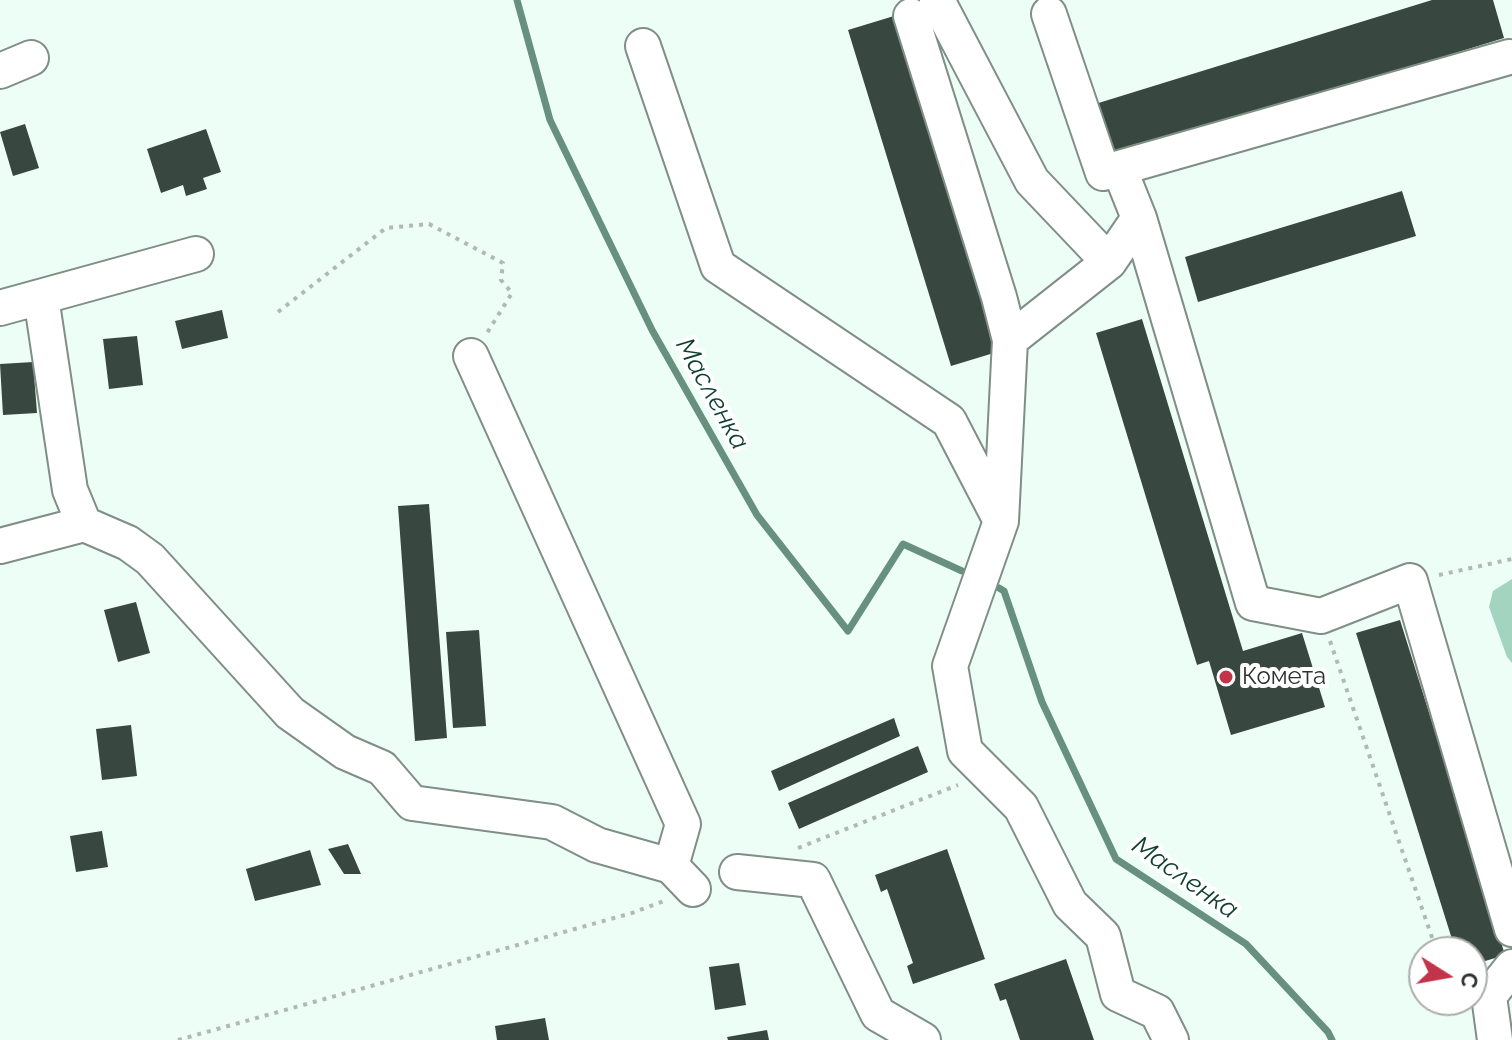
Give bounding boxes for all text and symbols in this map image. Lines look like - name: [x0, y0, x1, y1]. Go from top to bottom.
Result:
- water label: Масленка: [669, 333, 755, 455]
- place label: Комета: [1242, 663, 1326, 691]
- marker: Комета: [1217, 668, 1235, 686]
- water label: Масленка: [1126, 830, 1244, 926]
- north arrow: [1408, 936, 1488, 1016]
- text: С: [1455, 970, 1484, 990]

